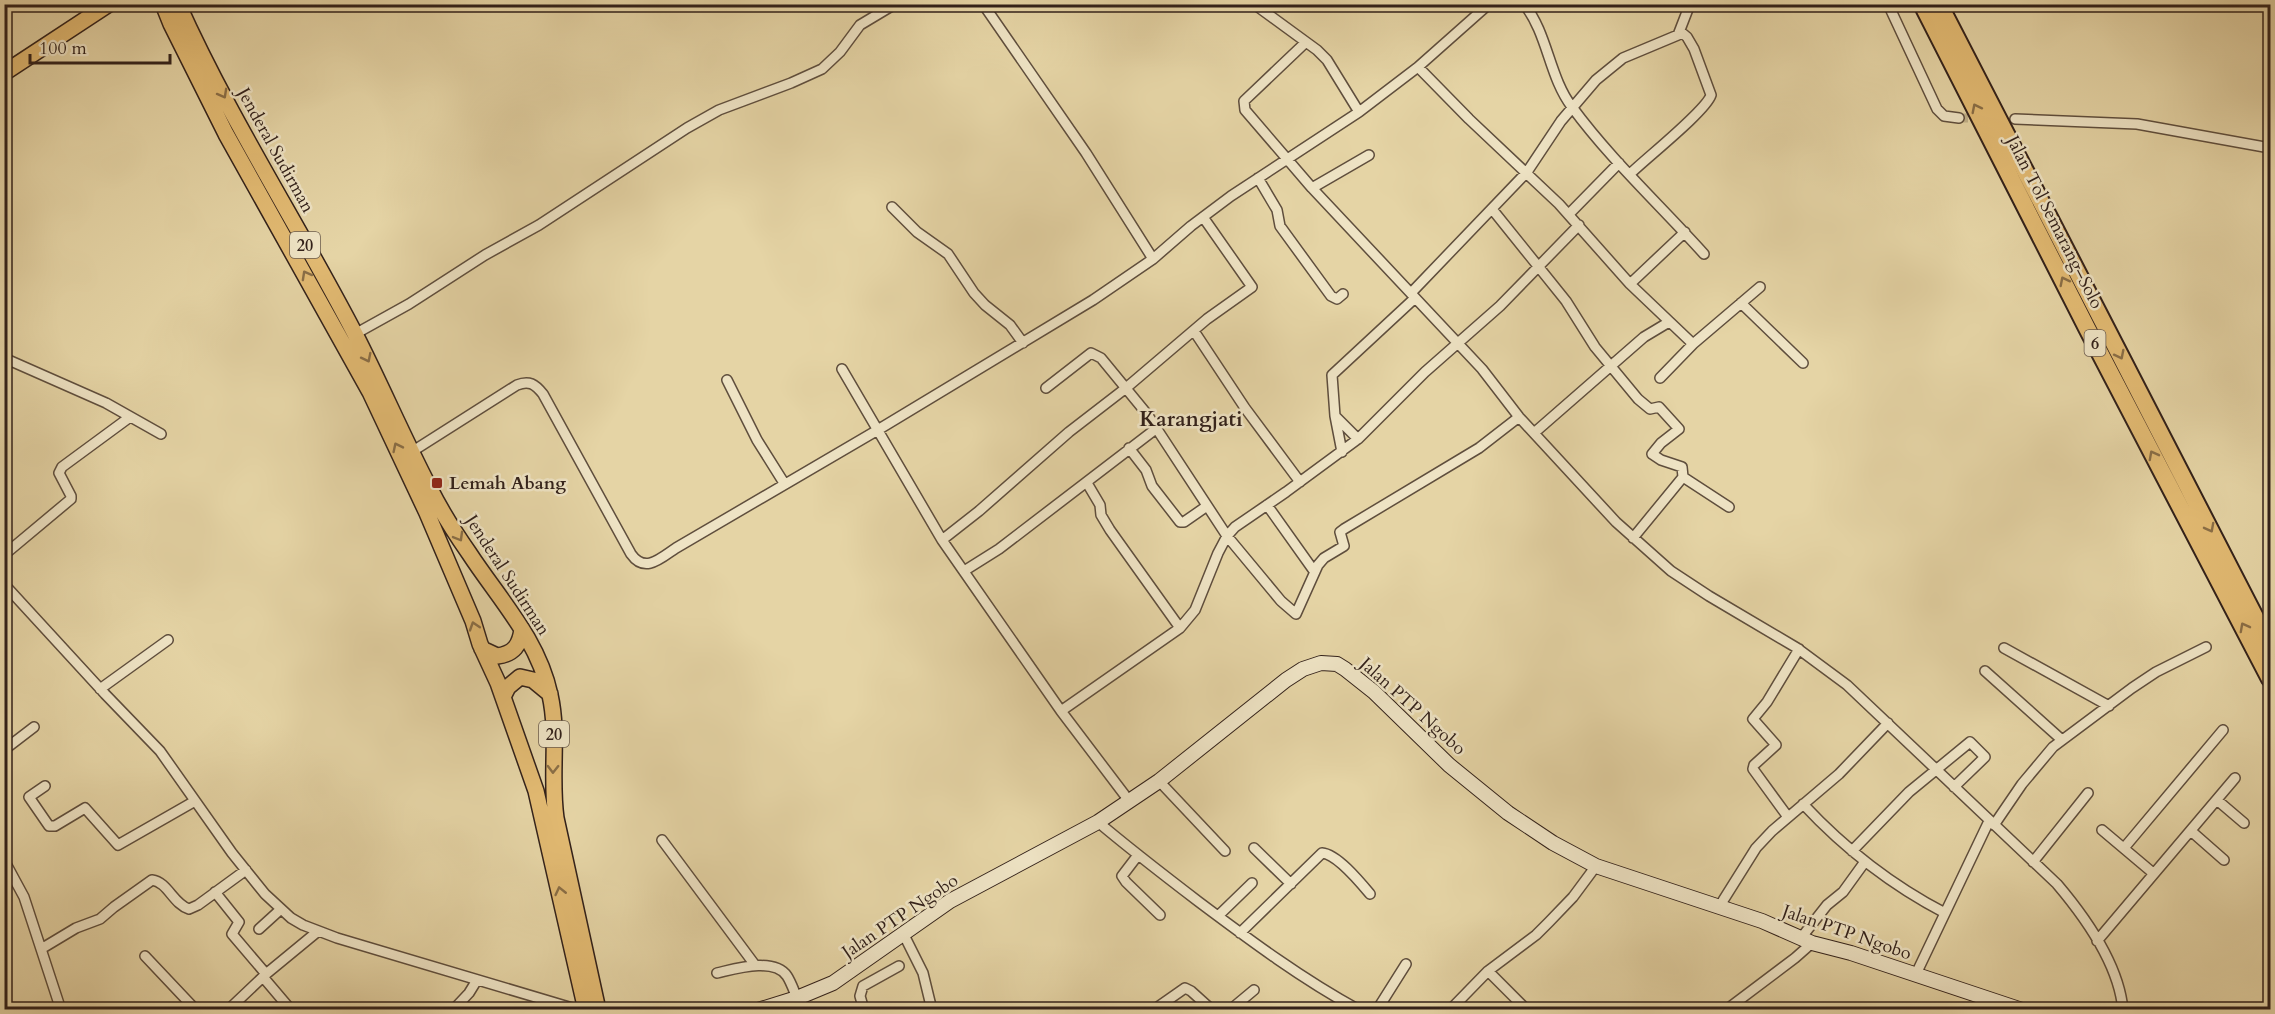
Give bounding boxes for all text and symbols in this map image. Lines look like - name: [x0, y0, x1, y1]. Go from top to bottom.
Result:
- scale bar: [30, 27, 170, 65]
- text: 100 m: [39, 36, 87, 61]
- street label: Jenderal Sudirman: [229, 81, 321, 218]
- one-way arrow: [216, 88, 227, 98]
- one-way arrow: [1971, 103, 1983, 114]
- street label: Jalan Tol Semarang–Solo: [1999, 129, 2109, 313]
- road number: 20: [290, 232, 320, 258]
- one-way arrow: [302, 271, 313, 281]
- one-way arrow: [2060, 277, 2071, 288]
- road number: 6: [2084, 330, 2106, 356]
- one-way arrow: [2113, 349, 2124, 360]
- one-way arrow: [359, 351, 371, 362]
- district label: Karangjati: [1139, 405, 1243, 434]
- one-way arrow: [392, 443, 404, 454]
- one-way arrow: [2149, 450, 2160, 461]
- place label: Lemah Abang: [449, 471, 566, 496]
- marker: Lemah Abang: [430, 476, 444, 490]
- street label: Jenderal Sudirman: [458, 508, 556, 641]
- one-way arrow: [2202, 522, 2214, 533]
- one-way arrow: [452, 531, 464, 542]
- one-way arrow: [469, 621, 482, 632]
- one-way arrow: [2240, 623, 2251, 634]
- street label: Jalan PTP Ngobo: [1352, 650, 1471, 761]
- road number: 20: [539, 721, 569, 747]
- one-way arrow: [547, 765, 559, 774]
- street label: Jalan PTP Ngobo: [835, 868, 964, 966]
- one-way arrow: [554, 886, 567, 896]
- street label: Jalan PTP Ngobo: [1776, 898, 1915, 966]

